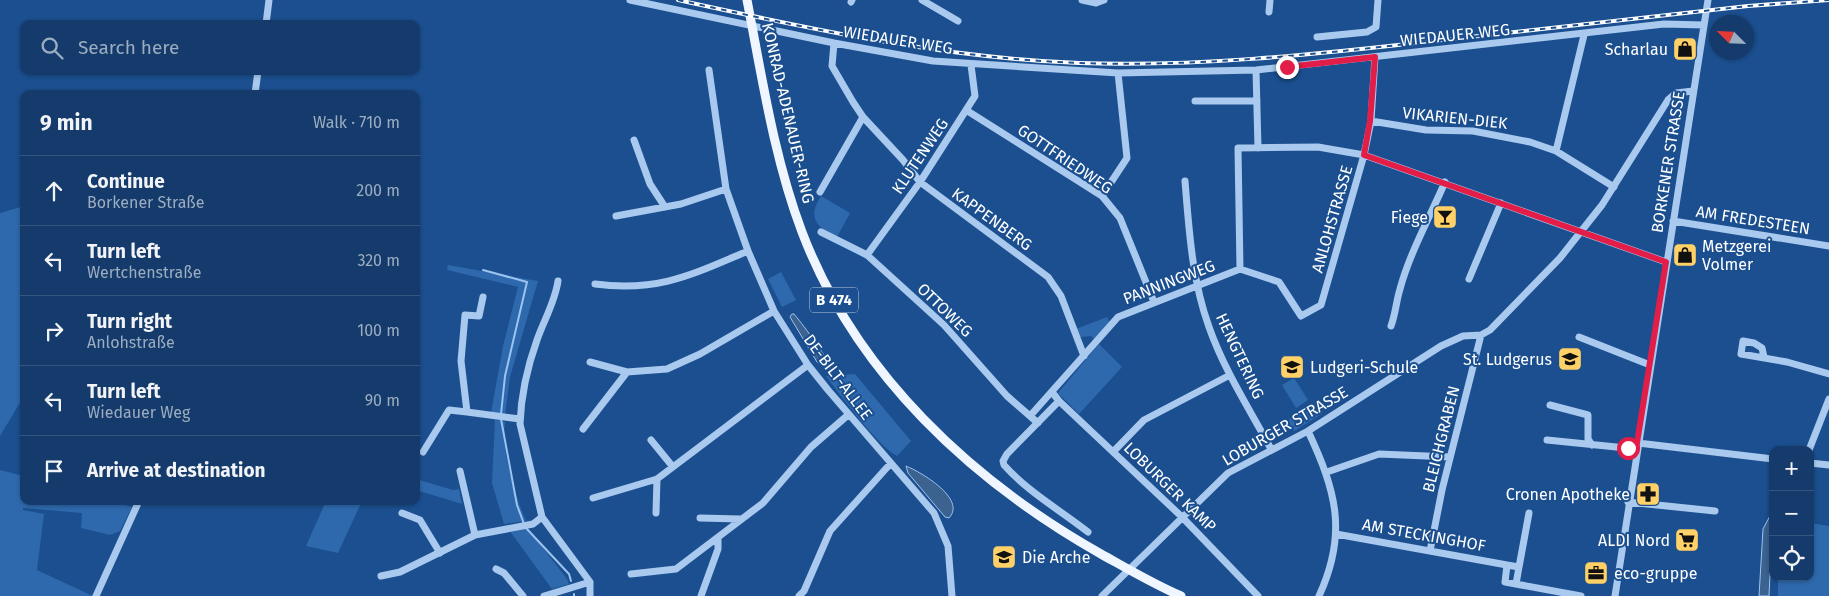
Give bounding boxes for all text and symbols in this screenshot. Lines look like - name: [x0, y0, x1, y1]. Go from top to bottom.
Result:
- north arrow: [1709, 15, 1754, 60]
- search box: [20, 20, 420, 75]
- street label: WIEDAUER WEG: [1399, 20, 1511, 50]
- street label: KONRAD-ADENAUER-RING: [758, 21, 818, 205]
- street label: WIEDAUER WEG: [842, 22, 954, 58]
- icon: search: [38, 34, 66, 62]
- text: Search here: [78, 36, 179, 59]
- shop icon: Scharlau: [1672, 36, 1698, 62]
- place label: Scharlau: [1605, 40, 1668, 59]
- route end: [1276, 56, 1299, 79]
- street label: BORKENER STRASSE: [1647, 90, 1689, 234]
- street label: VIKARIEN-DIEK: [1402, 103, 1509, 133]
- text: 9 min: [40, 110, 93, 136]
- text: Walk · 710 m: [313, 113, 400, 132]
- street label: KLUTENWEG: [888, 115, 952, 197]
- street label: GOTTFRIEDWEG: [1014, 120, 1116, 198]
- street label: ANLOHSTRASSE: [1308, 163, 1356, 275]
- text: Continue: [87, 170, 165, 193]
- icon: ahead: [40, 177, 68, 205]
- text: 200 m: [356, 181, 400, 200]
- street label: KAPPENBERG: [948, 184, 1036, 254]
- text: Borkener Straße: [87, 193, 205, 212]
- street label: AM FREDESTEEN: [1695, 202, 1811, 238]
- bar icon: Fiege: [1432, 204, 1458, 230]
- place label: Fiege: [1391, 208, 1428, 227]
- place label: Metzgerei Volmer: [1702, 237, 1772, 274]
- text: Turn left: [87, 240, 161, 263]
- shop icon: Metzgerei Volmer: [1672, 242, 1698, 268]
- icon: left: [40, 247, 68, 275]
- text: 320 m: [357, 251, 400, 270]
- street label: PANNINGWEG: [1120, 256, 1218, 308]
- text: Wertchenstraße: [87, 263, 201, 282]
- street label: OTTOWEG: [913, 279, 977, 341]
- road number: B 474: [810, 288, 858, 312]
- text: Turn right: [87, 310, 172, 333]
- street label: HENGTERING: [1212, 310, 1268, 402]
- icon: right: [40, 317, 68, 345]
- text: 100 m: [357, 321, 400, 340]
- street label: DE-BILT-ALLEE: [800, 331, 876, 423]
- text: Anlohstraße: [87, 333, 175, 352]
- school or university icon: St. Ludgerus: [1557, 346, 1583, 372]
- place label: St. Ludgerus: [1463, 350, 1552, 369]
- school or university icon: Ludgeri-Schule: [1279, 354, 1305, 380]
- place label: Ludgeri-Schule: [1310, 358, 1418, 377]
- text: Turn left: [87, 380, 161, 403]
- street label: LOBURGER STRASSE: [1219, 382, 1351, 470]
- street label: BLEICHGRABEN: [1419, 384, 1463, 494]
- icon: left: [40, 387, 68, 415]
- text: 90 m: [365, 391, 400, 410]
- text: Wiedauer Weg: [87, 403, 190, 422]
- route start: [1617, 437, 1640, 460]
- street label: LOBURGER KAMP: [1120, 438, 1220, 536]
- map controls: [1769, 446, 1814, 581]
- button: +: [1769, 446, 1814, 491]
- icon: arrive: [40, 457, 68, 485]
- text: Arrive at destination: [87, 459, 266, 482]
- pharmacy icon: Cronen Apotheke: [1635, 481, 1661, 507]
- place label: Cronen Apotheke: [1506, 485, 1630, 504]
- button: −: [1769, 491, 1814, 536]
- street label: AM STECKINGHOF: [1361, 515, 1487, 555]
- supermarket icon: ALDI Nord: [1674, 527, 1700, 553]
- place label: ALDI Nord: [1598, 531, 1670, 550]
- button: locate: [1769, 536, 1814, 581]
- school or university icon: Die Arche: [991, 544, 1017, 570]
- place label: Die Arche: [1022, 548, 1090, 567]
- office icon: eco-gruppe: [1583, 560, 1609, 586]
- place label: eco-gruppe: [1614, 564, 1697, 583]

